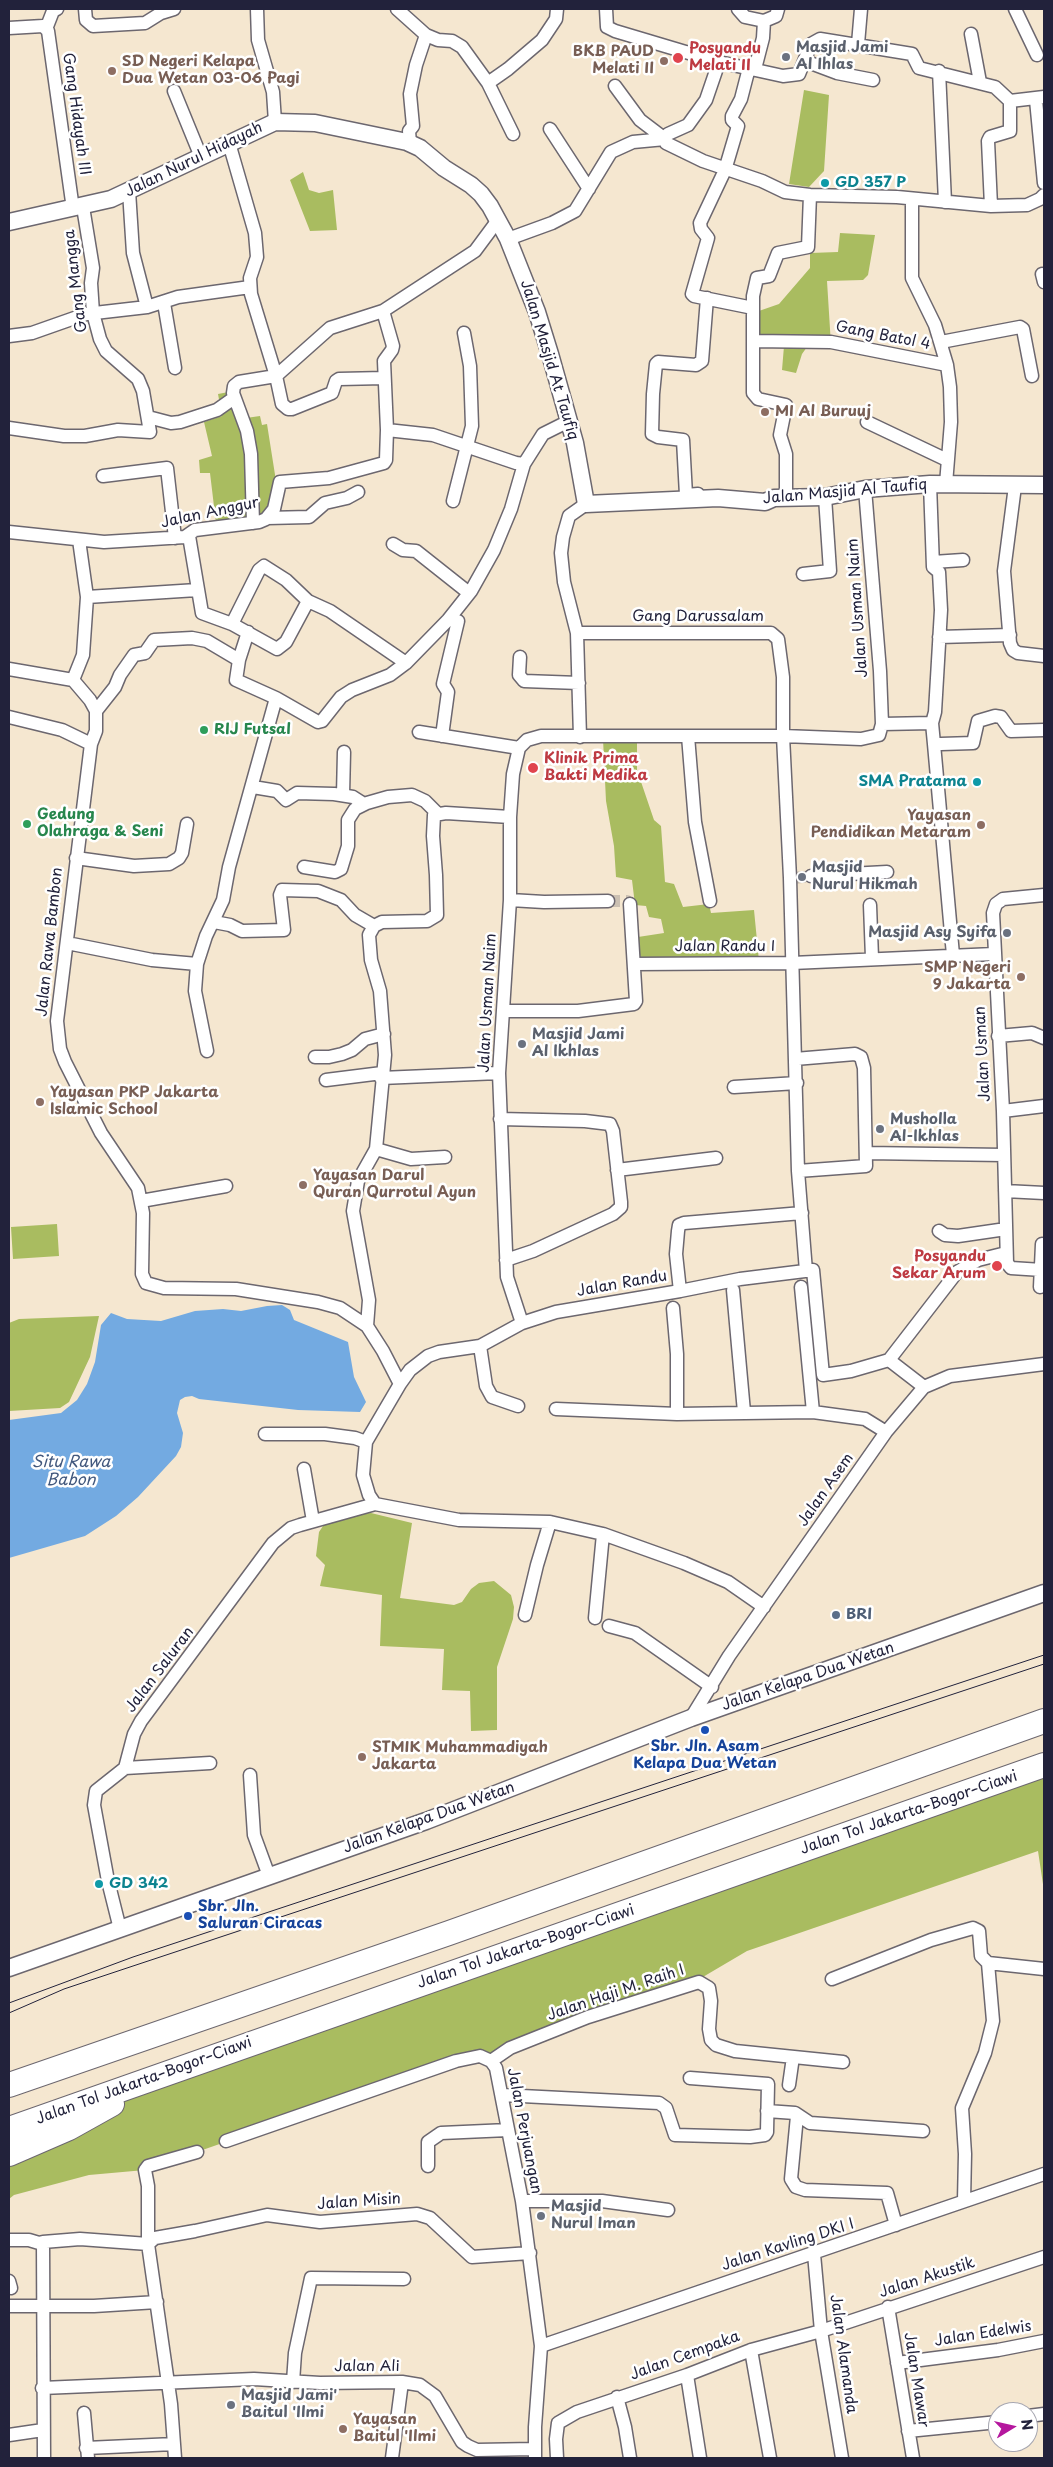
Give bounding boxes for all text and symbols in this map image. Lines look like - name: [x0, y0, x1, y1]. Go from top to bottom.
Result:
- place label: Masjid Jami Al Ihlas: [796, 39, 888, 74]
- place label: Posyandu Melati II: [689, 40, 761, 75]
- place label: BKB PAUD Melati II: [573, 43, 654, 78]
- marker: Posyandu Melati II: [671, 51, 685, 65]
- marker: Masjid Jami Al Ihlas: [780, 51, 792, 63]
- street label: Gang Hidayah III: [59, 52, 93, 176]
- place label: SD Negeri Kelapa Dua Wetan 03-06 Pagi: [122, 53, 300, 88]
- marker: BKB PAUD Melati II: [658, 55, 670, 67]
- marker: SD Negeri Kelapa Dua Wetan 03-06 Pagi: [106, 65, 118, 77]
- street label: Jalan Nurul Hidayah: [122, 119, 266, 201]
- place label: GD 357 P: [835, 174, 906, 192]
- marker: GD 357 P: [819, 177, 831, 189]
- street label: Gang Mangga: [61, 229, 91, 333]
- street label: Jalan Masjid At Taufiq: [516, 278, 582, 442]
- street label: Gang Batol 4: [834, 318, 932, 354]
- place label: MI Al Buruuj: [775, 403, 871, 421]
- marker: MI Al Buruuj: [759, 406, 771, 418]
- street label: Jalan Masjid Al Taufiq: [762, 476, 928, 508]
- street label: Jalan Anggur: [159, 494, 261, 532]
- street label: Jalan Usman Naim: [844, 538, 872, 678]
- street label: Gang Darussalam: [632, 608, 764, 626]
- place label: RIJ Futsal: [214, 721, 291, 739]
- marker: RIJ Futsal: [198, 724, 210, 736]
- place label: Klinik Prima Bakti Medika: [544, 750, 648, 785]
- marker: Klinik Prima Bakti Medika: [526, 761, 540, 775]
- place label: SMA Pratama: [859, 773, 967, 791]
- marker: SMA Pratama: [971, 776, 983, 788]
- place label: Gedung Olahraga & Seni: [37, 806, 163, 841]
- place label: Yayasan Pendidikan Metaram: [811, 807, 971, 842]
- marker: Gedung Olahraga & Seni: [21, 818, 33, 830]
- marker: Yayasan Pendidikan Metaram: [975, 819, 987, 831]
- place label: Masjid Nurul Hikmah: [812, 859, 918, 894]
- street label: Jalan Rawa Bambon: [33, 867, 67, 1017]
- marker: Masjid Nurul Hikmah: [796, 871, 808, 883]
- place label: Masjid Asy Syifa: [868, 924, 997, 942]
- marker: Masjid Asy Syifa: [1001, 927, 1013, 939]
- street label: Jalan Usman Naim: [475, 933, 501, 1073]
- street label: Jalan Randu I: [675, 938, 775, 956]
- place label: SMP Negeri 9 Jakarta: [924, 959, 1011, 994]
- marker: SMP Negeri 9 Jakarta: [1015, 971, 1027, 983]
- street label: Jalan Usman: [972, 1006, 994, 1102]
- place label: Masjid Jami Al Ikhlas: [532, 1026, 624, 1061]
- marker: Masjid Jami Al Ikhlas: [516, 1038, 528, 1050]
- place label: Yayasan PKP Jakarta Islamic School: [50, 1084, 219, 1119]
- marker: Yayasan PKP Jakarta Islamic School: [34, 1096, 46, 1108]
- place label: Musholla Al-Ikhlas: [890, 1111, 959, 1146]
- marker: Musholla Al-Ikhlas: [874, 1123, 886, 1135]
- place label: Yayasan Darul Quran Qurrotul Ayun: [313, 1167, 476, 1202]
- marker: Yayasan Darul Quran Qurrotul Ayun: [297, 1179, 309, 1191]
- place label: Posyandu Sekar Arum: [892, 1248, 986, 1283]
- marker: Posyandu Sekar Arum: [990, 1259, 1004, 1273]
- street label: Jalan Randu: [576, 1267, 668, 1301]
- street label: Jalan Asem: [794, 1450, 858, 1530]
- water label: Situ Rawa Babon: [32, 1453, 110, 1491]
- place label: BRI: [846, 1606, 872, 1624]
- marker: BRI: [830, 1609, 842, 1621]
- street label: Jalan Saluran: [122, 1624, 198, 1716]
- street label: Jalan Kelapa Dua Wetan: [719, 1639, 897, 1715]
- marker: Sbr. Jln. Asam Kelapa Dua Wetan: [699, 1724, 711, 1736]
- place label: Sbr. Jln. Asam Kelapa Dua Wetan: [633, 1738, 777, 1773]
- place label: STMIK Muhammadiyah Jakarta: [372, 1739, 548, 1774]
- marker: STMIK Muhammadiyah Jakarta: [356, 1751, 368, 1763]
- street label: Jalan Tol Jakarta–Bogor–Ciawi: [798, 1767, 1020, 1859]
- street label: Jalan Kelapa Dua Wetan: [341, 1779, 517, 1857]
- place label: GD 342: [109, 1875, 168, 1893]
- marker: GD 342: [93, 1878, 105, 1890]
- place label: Sbr. Jln. Saluran Ciracas: [198, 1898, 322, 1933]
- street label: Jalan Tol Jakarta–Bogor–Ciawi: [415, 1901, 637, 1993]
- marker: Sbr. Jln. Saluran Ciracas: [182, 1910, 194, 1922]
- street label: Jalan Haji M. Raih I: [545, 1961, 687, 2025]
- street label: Jalan Tol Jakarta–Bogor–Ciawi: [34, 2033, 254, 2129]
- street label: Jalan Perjuangan: [503, 2066, 545, 2196]
- street label: Jalan Misin: [317, 2190, 401, 2214]
- place label: Masjid Nurul Iman: [551, 2198, 636, 2233]
- marker: Masjid Nurul Iman: [535, 2210, 547, 2222]
- street label: Jalan Kavling DKI I: [719, 2215, 857, 2275]
- street label: Jalan Akustik: [877, 2254, 977, 2302]
- street label: Jalan Alamanda: [826, 2293, 860, 2415]
- street label: Jalan Edelwis: [933, 2317, 1033, 2351]
- street label: Jalan Cempaka: [628, 2328, 742, 2384]
- street label: Jalan Mawar: [900, 2331, 932, 2429]
- street label: Jalan Ali: [334, 2358, 400, 2376]
- place label: Masjid Jami' Baitul 'Ilmi: [241, 2387, 337, 2422]
- marker: Masjid Jami' Baitul 'Ilmi: [225, 2399, 237, 2411]
- north arrow: [988, 2402, 1038, 2452]
- place label: Yayasan Baitul 'Ilmi: [353, 2411, 436, 2446]
- text: N: [1016, 2418, 1039, 2432]
- marker: Yayasan Baitul 'Ilmi: [337, 2423, 349, 2435]

